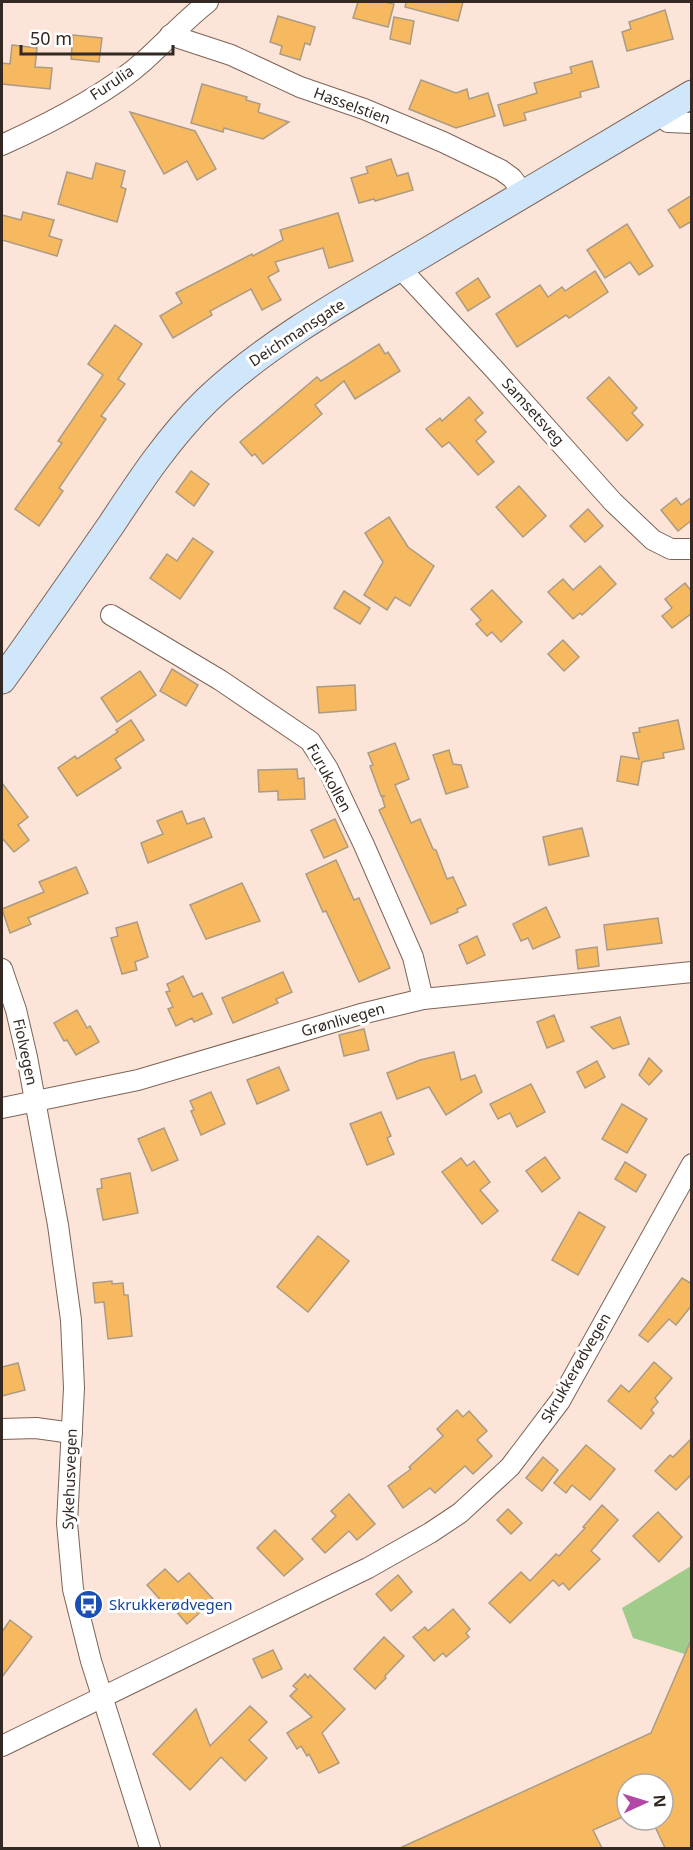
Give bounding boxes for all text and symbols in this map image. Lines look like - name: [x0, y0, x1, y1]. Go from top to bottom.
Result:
- scale bar: [21, 18, 172, 56]
- text: 50 m: [30, 26, 72, 50]
- street label: Furulia: [86, 60, 137, 104]
- street label: Hasselstien: [311, 82, 394, 128]
- street label: Deichmansgate: [245, 294, 348, 371]
- street label: Samsetsveg: [498, 373, 569, 449]
- street label: Furukollen: [303, 740, 357, 815]
- street label: Grønlivegen: [299, 998, 387, 1040]
- street label: Fiolvegen: [9, 1017, 43, 1087]
- street label: Skrukkerødvegen: [536, 1309, 615, 1426]
- street label: Sykehusvegen: [57, 1428, 81, 1530]
- bus stop icon: Skrukkerødvegen: [72, 1589, 104, 1621]
- place label: Skrukkerødvegen: [109, 1594, 232, 1614]
- north arrow: [615, 1772, 675, 1832]
- text: N: [649, 1794, 671, 1808]

